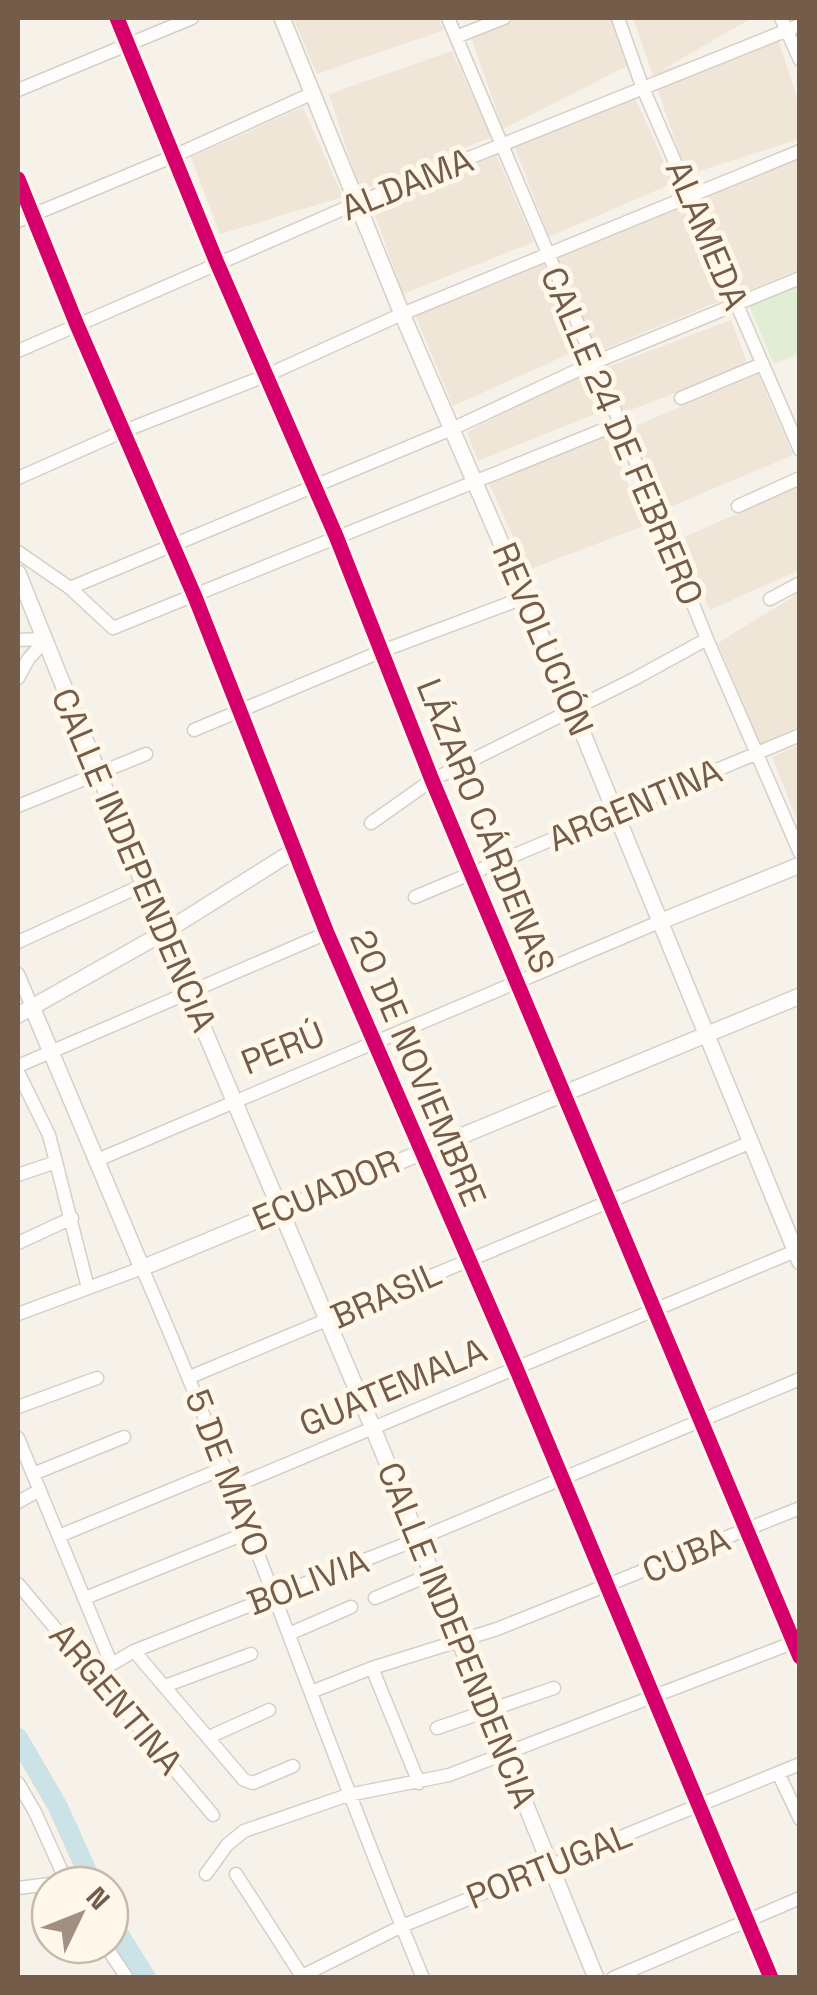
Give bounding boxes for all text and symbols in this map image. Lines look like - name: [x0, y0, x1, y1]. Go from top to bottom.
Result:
- street label: ALDAMA: [335, 138, 479, 230]
- street label: ALAMEDA: [656, 154, 758, 316]
- street label: CALLE 24 DE FEBRERO: [531, 260, 713, 612]
- street label: REVOLUCIÓN: [483, 536, 603, 742]
- street label: LÁZARO CÁRDENAS: [407, 672, 565, 980]
- street label: CALLE INDEPENDENCIA: [42, 682, 226, 1038]
- street label: ARGENTINA: [541, 749, 729, 861]
- street label: 20 DE NOVIEMBRE: [340, 923, 496, 1213]
- street label: PERÚ: [235, 1011, 331, 1085]
- street label: ECUADOR: [246, 1139, 406, 1241]
- street label: BRASIL: [324, 1251, 448, 1339]
- street label: GUATEMALA: [293, 1328, 493, 1446]
- street label: 5 DE MAYO: [175, 1383, 279, 1563]
- street label: CALLE INDEPENDENCIA: [367, 1456, 547, 1814]
- street label: CUBA: [636, 1517, 736, 1593]
- street label: BOLIVIA: [241, 1539, 375, 1625]
- street label: ARGENTINA: [40, 1614, 192, 1784]
- street label: PORTUGAL: [460, 1813, 638, 1919]
- north arrow: [30, 1865, 130, 1965]
- text: N: [79, 1879, 118, 1917]

